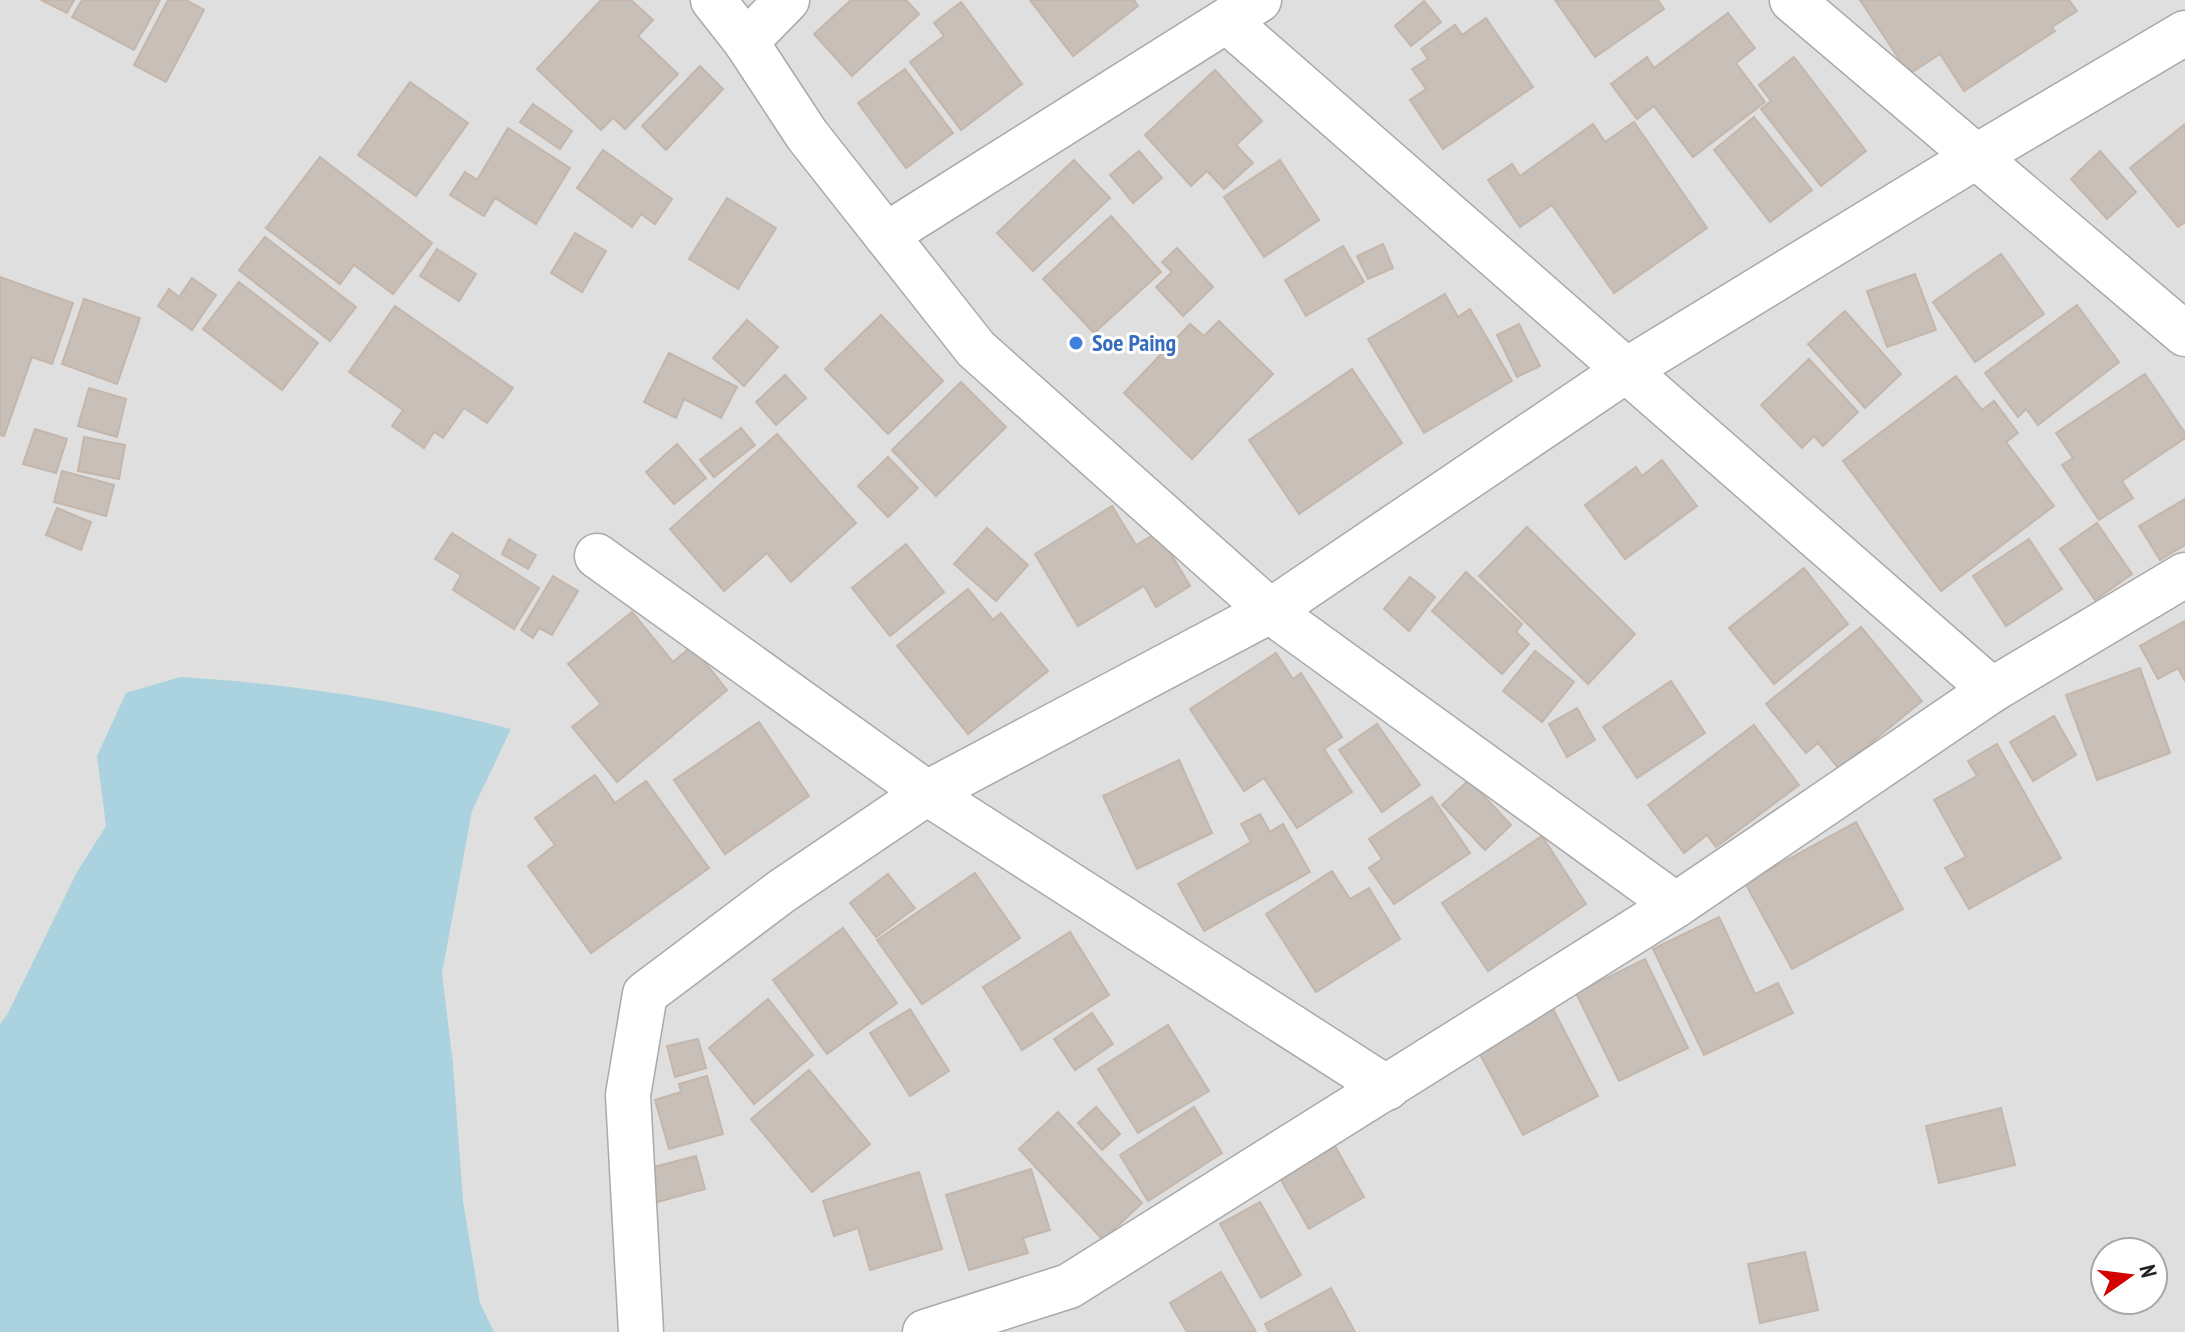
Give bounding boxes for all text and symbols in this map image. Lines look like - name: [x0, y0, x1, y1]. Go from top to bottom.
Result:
- place label: Soe Paing: [1092, 327, 1176, 358]
- marker: Soe Paing: [1067, 334, 1085, 352]
- north arrow: [2089, 1236, 2169, 1316]
- text: N: [2133, 1262, 2163, 1280]

